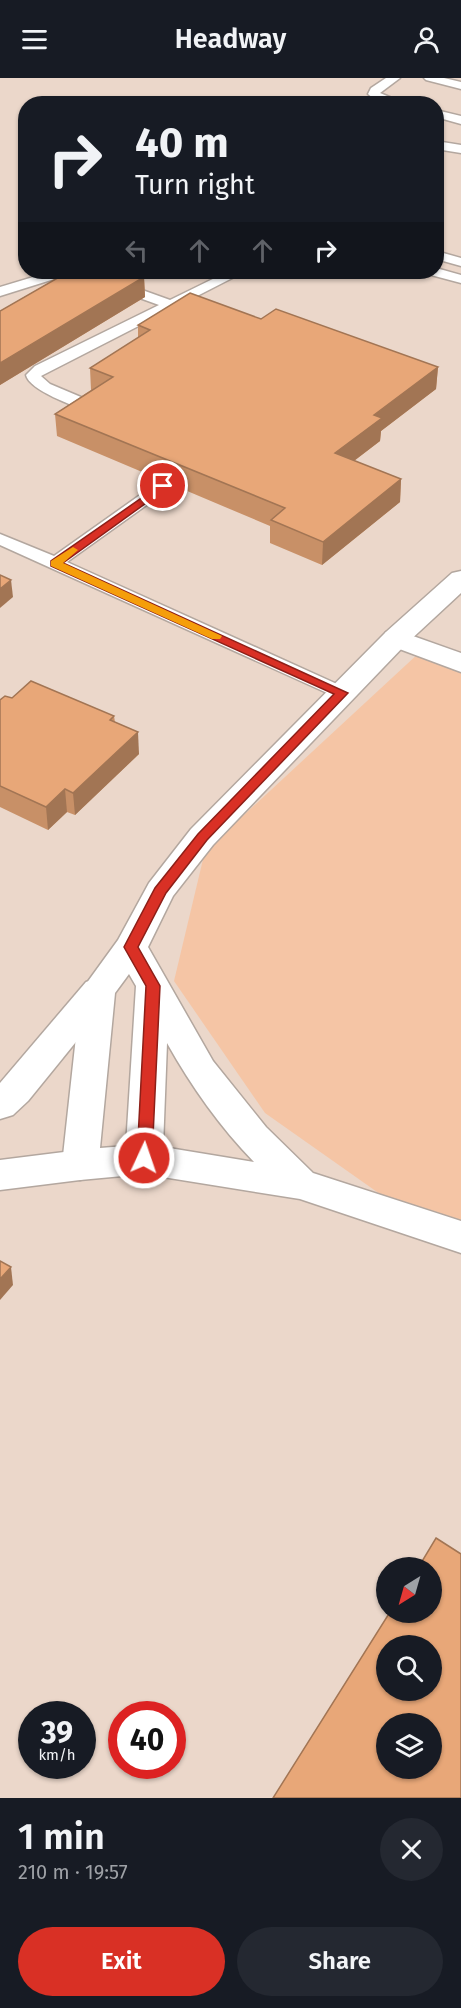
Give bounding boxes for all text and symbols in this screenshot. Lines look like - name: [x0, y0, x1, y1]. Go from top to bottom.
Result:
- icon: menu: [18, 23, 51, 56]
- text: Headway: [175, 23, 286, 55]
- icon: person: [410, 23, 443, 56]
- text: 40 m: [135, 118, 229, 168]
- icon: right: [36, 120, 114, 198]
- text: Turn right: [135, 169, 255, 201]
- icon: left: [120, 234, 153, 267]
- icon: ahead: [183, 234, 216, 267]
- icon: ahead: [246, 234, 279, 267]
- icon: right: [309, 234, 342, 267]
- pin: [137, 460, 188, 511]
- icon: arrive: [146, 469, 179, 502]
- position arrow: [112, 1126, 176, 1190]
- north arrow: [376, 1557, 442, 1623]
- map controls: [376, 1557, 442, 1779]
- button: search: [376, 1635, 442, 1701]
- speed limit sign: 40: [108, 1701, 186, 1779]
- button: layers: [376, 1713, 442, 1779]
- text: 39: [41, 1715, 73, 1751]
- text: km/h: [38, 1746, 76, 1764]
- text: 1 min: [18, 1815, 105, 1859]
- button: close: [380, 1818, 443, 1881]
- text: 210 m · 19:57: [18, 1860, 128, 1884]
- button: Exit: [18, 1927, 225, 1996]
- button: Share: [237, 1927, 443, 1996]

